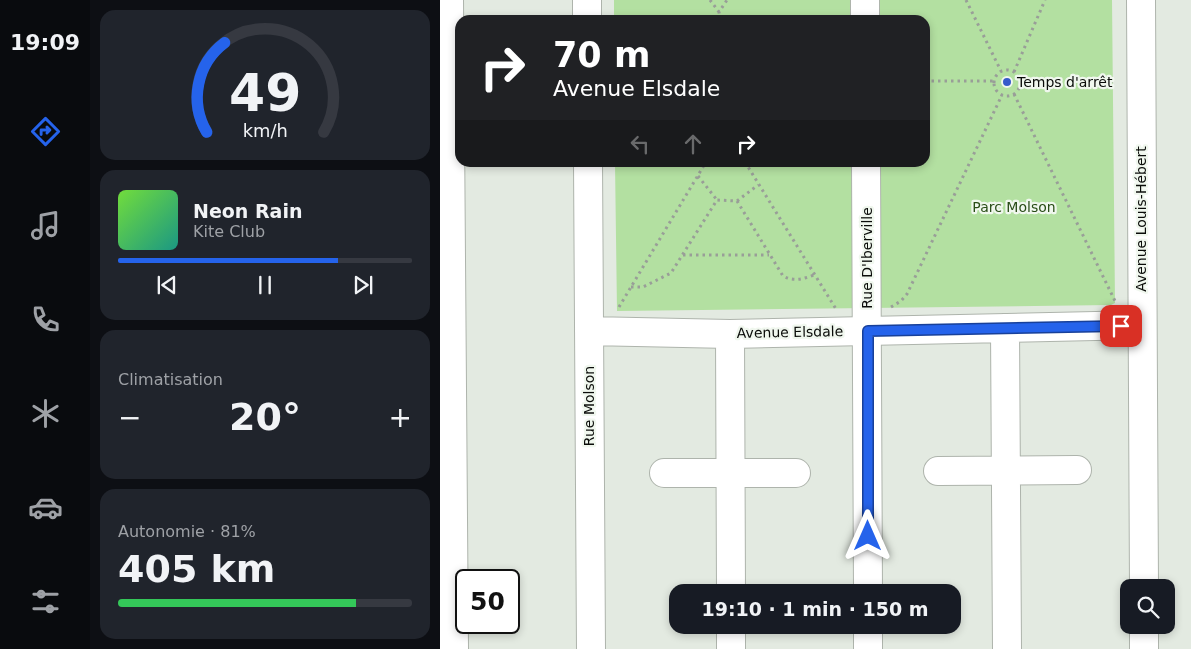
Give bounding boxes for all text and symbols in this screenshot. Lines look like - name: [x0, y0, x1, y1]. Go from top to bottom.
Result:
- text: 19:09: [10, 30, 80, 55]
- icon: right: [470, 35, 535, 100]
- text: 70 m: [553, 35, 650, 75]
- text: 49: [229, 63, 301, 123]
- place label: Temps d'arrêt: [1016, 74, 1113, 90]
- text: Avenue Elsdale: [553, 76, 720, 101]
- marker: Temps d'arrêt: [1001, 76, 1013, 88]
- icon: directions: [28, 114, 63, 149]
- text: km/h: [242, 120, 288, 141]
- icon: left: [626, 130, 654, 158]
- icon: ahead: [679, 130, 707, 158]
- icon: right: [732, 130, 760, 158]
- street label: Avenue Louis-Hébert: [1133, 146, 1149, 292]
- park label: Parc Molson: [972, 199, 1056, 215]
- text: Neon Rain: [193, 200, 302, 222]
- street label: Rue D'Iberville: [859, 207, 875, 309]
- icon: music: [28, 208, 63, 243]
- text: Kite Club: [193, 222, 265, 241]
- icon: previous: [153, 271, 181, 299]
- icon: pause: [251, 271, 279, 299]
- icon: next: [349, 271, 377, 299]
- icon: phone: [28, 302, 63, 337]
- pin: [1100, 305, 1142, 347]
- icon: arrive: [1107, 312, 1135, 340]
- street label: Avenue Elsdale: [737, 323, 843, 341]
- street label: Rue Molson: [581, 366, 597, 446]
- text: Climatisation: [118, 370, 223, 389]
- text: 20°: [229, 395, 301, 439]
- icon: climate: [28, 396, 63, 431]
- text: −: [118, 401, 141, 434]
- text: +: [389, 401, 412, 434]
- icon: car: [28, 490, 63, 525]
- position arrow: [841, 509, 893, 561]
- text: Autonomie · 81%: [118, 522, 256, 541]
- text: 405 km: [118, 547, 275, 591]
- speed limit sign: 50: [455, 569, 520, 634]
- map controls: [1120, 579, 1175, 634]
- button: search: [1120, 579, 1175, 634]
- icon: filters: [28, 584, 63, 619]
- text: 19:10 · 1 min · 150 m: [701, 598, 929, 620]

